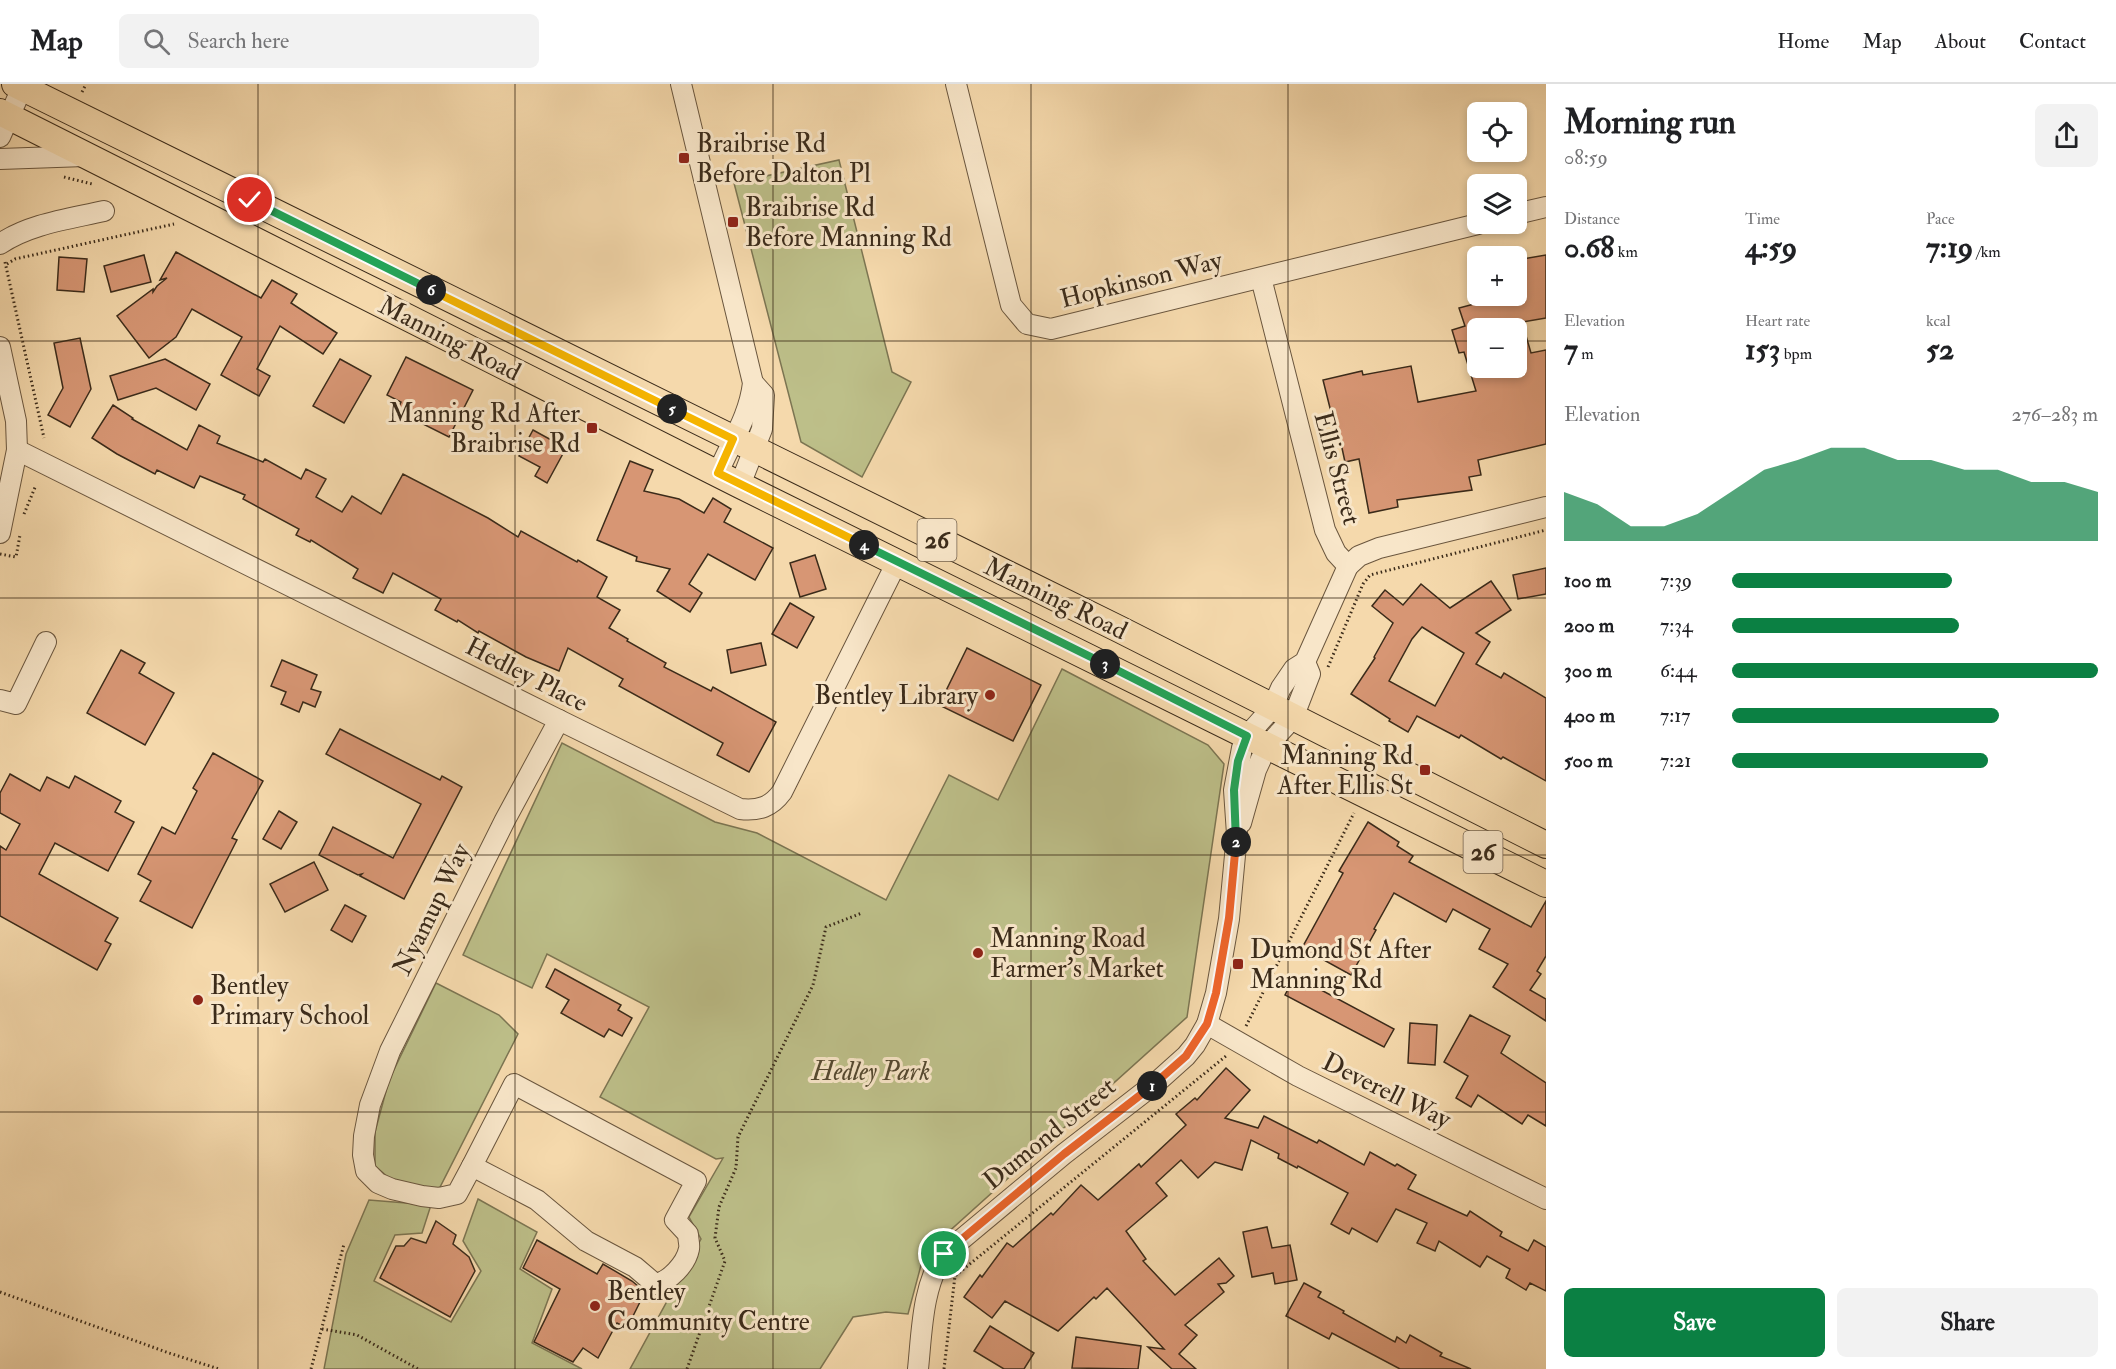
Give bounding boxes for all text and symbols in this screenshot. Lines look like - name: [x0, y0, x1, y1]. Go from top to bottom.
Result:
- search box: [119, 14, 539, 68]
- text: Map: [30, 24, 83, 59]
- icon: search: [140, 25, 173, 58]
- text: Search here: [188, 27, 289, 55]
- text: Home: [1777, 28, 1829, 55]
- text: Map: [1862, 28, 1902, 55]
- text: About: [1935, 28, 1986, 55]
- text: Contact: [2019, 28, 2086, 55]
- map controls: [1467, 102, 1527, 378]
- button: locate: [1467, 102, 1527, 162]
- text: Morning run: [1564, 102, 1736, 143]
- button: share: [2035, 104, 2098, 167]
- place label: Braibrise Rd Before Dalton Pl: [696, 128, 871, 190]
- text: 08:59: [1564, 145, 1608, 170]
- marker: Braibrise Rd Before Dalton Pl: [677, 151, 691, 165]
- pin: [224, 174, 275, 225]
- button: layers: [1467, 174, 1527, 234]
- icon: check: [233, 183, 266, 216]
- place label: Braibrise Rd Before Manning Rd: [745, 192, 952, 254]
- text: Distance: [1564, 209, 1620, 229]
- text: Time: [1745, 209, 1780, 229]
- text: Pace: [1926, 209, 1955, 229]
- marker: Braibrise Rd Before Manning Rd: [726, 215, 740, 229]
- text: 0.68: [1564, 229, 1614, 266]
- text: 4:59: [1745, 229, 1797, 266]
- text: 7:19: [1926, 229, 1973, 266]
- text: km: [1614, 242, 1638, 262]
- text: /km: [1973, 242, 2001, 262]
- street label: Hopkinson Way: [1057, 244, 1226, 316]
- button: +: [1467, 246, 1527, 306]
- pin: 6: [416, 275, 446, 305]
- text: 6: [427, 280, 435, 300]
- street label: Manning Road: [373, 289, 526, 389]
- text: Elevation: [1564, 311, 1625, 331]
- text: Heart rate: [1745, 311, 1810, 331]
- text: kcal: [1926, 311, 1951, 331]
- button: −: [1467, 318, 1527, 378]
- text: 7: [1564, 331, 1578, 368]
- text: 153: [1745, 331, 1780, 368]
- text: 52: [1926, 331, 1954, 368]
- text: m: [1578, 344, 1594, 364]
- text: bpm: [1780, 344, 1812, 364]
- pin: 5: [657, 394, 687, 424]
- place label: Manning Rd After Braibrise Rd: [388, 398, 580, 460]
- text: 5: [668, 399, 676, 419]
- text: Elevation: [1564, 402, 1640, 427]
- text: 276–283 m: [2012, 402, 2098, 427]
- street label: Ellis Street: [1307, 408, 1368, 528]
- marker: Manning Rd After Braibrise Rd: [585, 421, 599, 435]
- road number: 26: [918, 519, 956, 561]
- pin: 4: [849, 530, 879, 560]
- text: 4: [860, 535, 868, 555]
- street label: Manning Road: [979, 550, 1133, 647]
- text: 100 m: [1564, 568, 1611, 593]
- text: 7:39: [1660, 568, 1692, 593]
- text: 200 m: [1564, 613, 1614, 638]
- text: 7:34: [1660, 613, 1693, 638]
- street label: Hedley Place: [460, 630, 593, 719]
- pin: 3: [1090, 649, 1120, 679]
- text: 3: [1102, 654, 1108, 674]
- text: 300 m: [1564, 658, 1612, 683]
- text: 6:44: [1660, 658, 1697, 683]
- place label: Bentley Library: [814, 680, 979, 712]
- marker: Bentley Library: [983, 688, 997, 702]
- text: 400 m: [1564, 703, 1615, 728]
- text: 7:17: [1660, 703, 1690, 728]
- place label: Manning Rd After Ellis St: [1276, 740, 1413, 802]
- text: 500 m: [1564, 748, 1613, 773]
- text: 7:21: [1660, 748, 1691, 773]
- marker: Manning Rd After Ellis St: [1418, 763, 1432, 777]
- pin: 2: [1221, 827, 1251, 857]
- road number: 26: [1464, 831, 1502, 873]
- text: 2: [1232, 832, 1240, 852]
- street label: Nyamup Way: [386, 838, 479, 981]
- place label: Manning Road Farmer's Market: [990, 923, 1164, 985]
- place label: Dumond St After Manning Rd: [1250, 934, 1431, 996]
- marker: Manning Road Farmer's Market: [971, 946, 985, 960]
- marker: Dumond St After Manning Rd: [1231, 957, 1245, 971]
- place label: Bentley Primary School: [210, 970, 370, 1032]
- marker: Bentley Primary School: [191, 993, 205, 1007]
- street label: Deverell Way: [1317, 1046, 1457, 1136]
- park label: Hedley Park: [811, 1056, 930, 1088]
- street label: Dumond Street: [977, 1071, 1122, 1197]
- pin: 1: [1137, 1071, 1167, 1101]
- text: 1: [1149, 1076, 1155, 1096]
- pin: [918, 1228, 969, 1279]
- icon: arrive: [927, 1237, 960, 1270]
- place label: Bentley Community Centre: [607, 1276, 810, 1338]
- button: Save: [1564, 1288, 1825, 1357]
- button: Share: [1837, 1288, 2098, 1357]
- marker: Bentley Community Centre: [588, 1299, 602, 1313]

